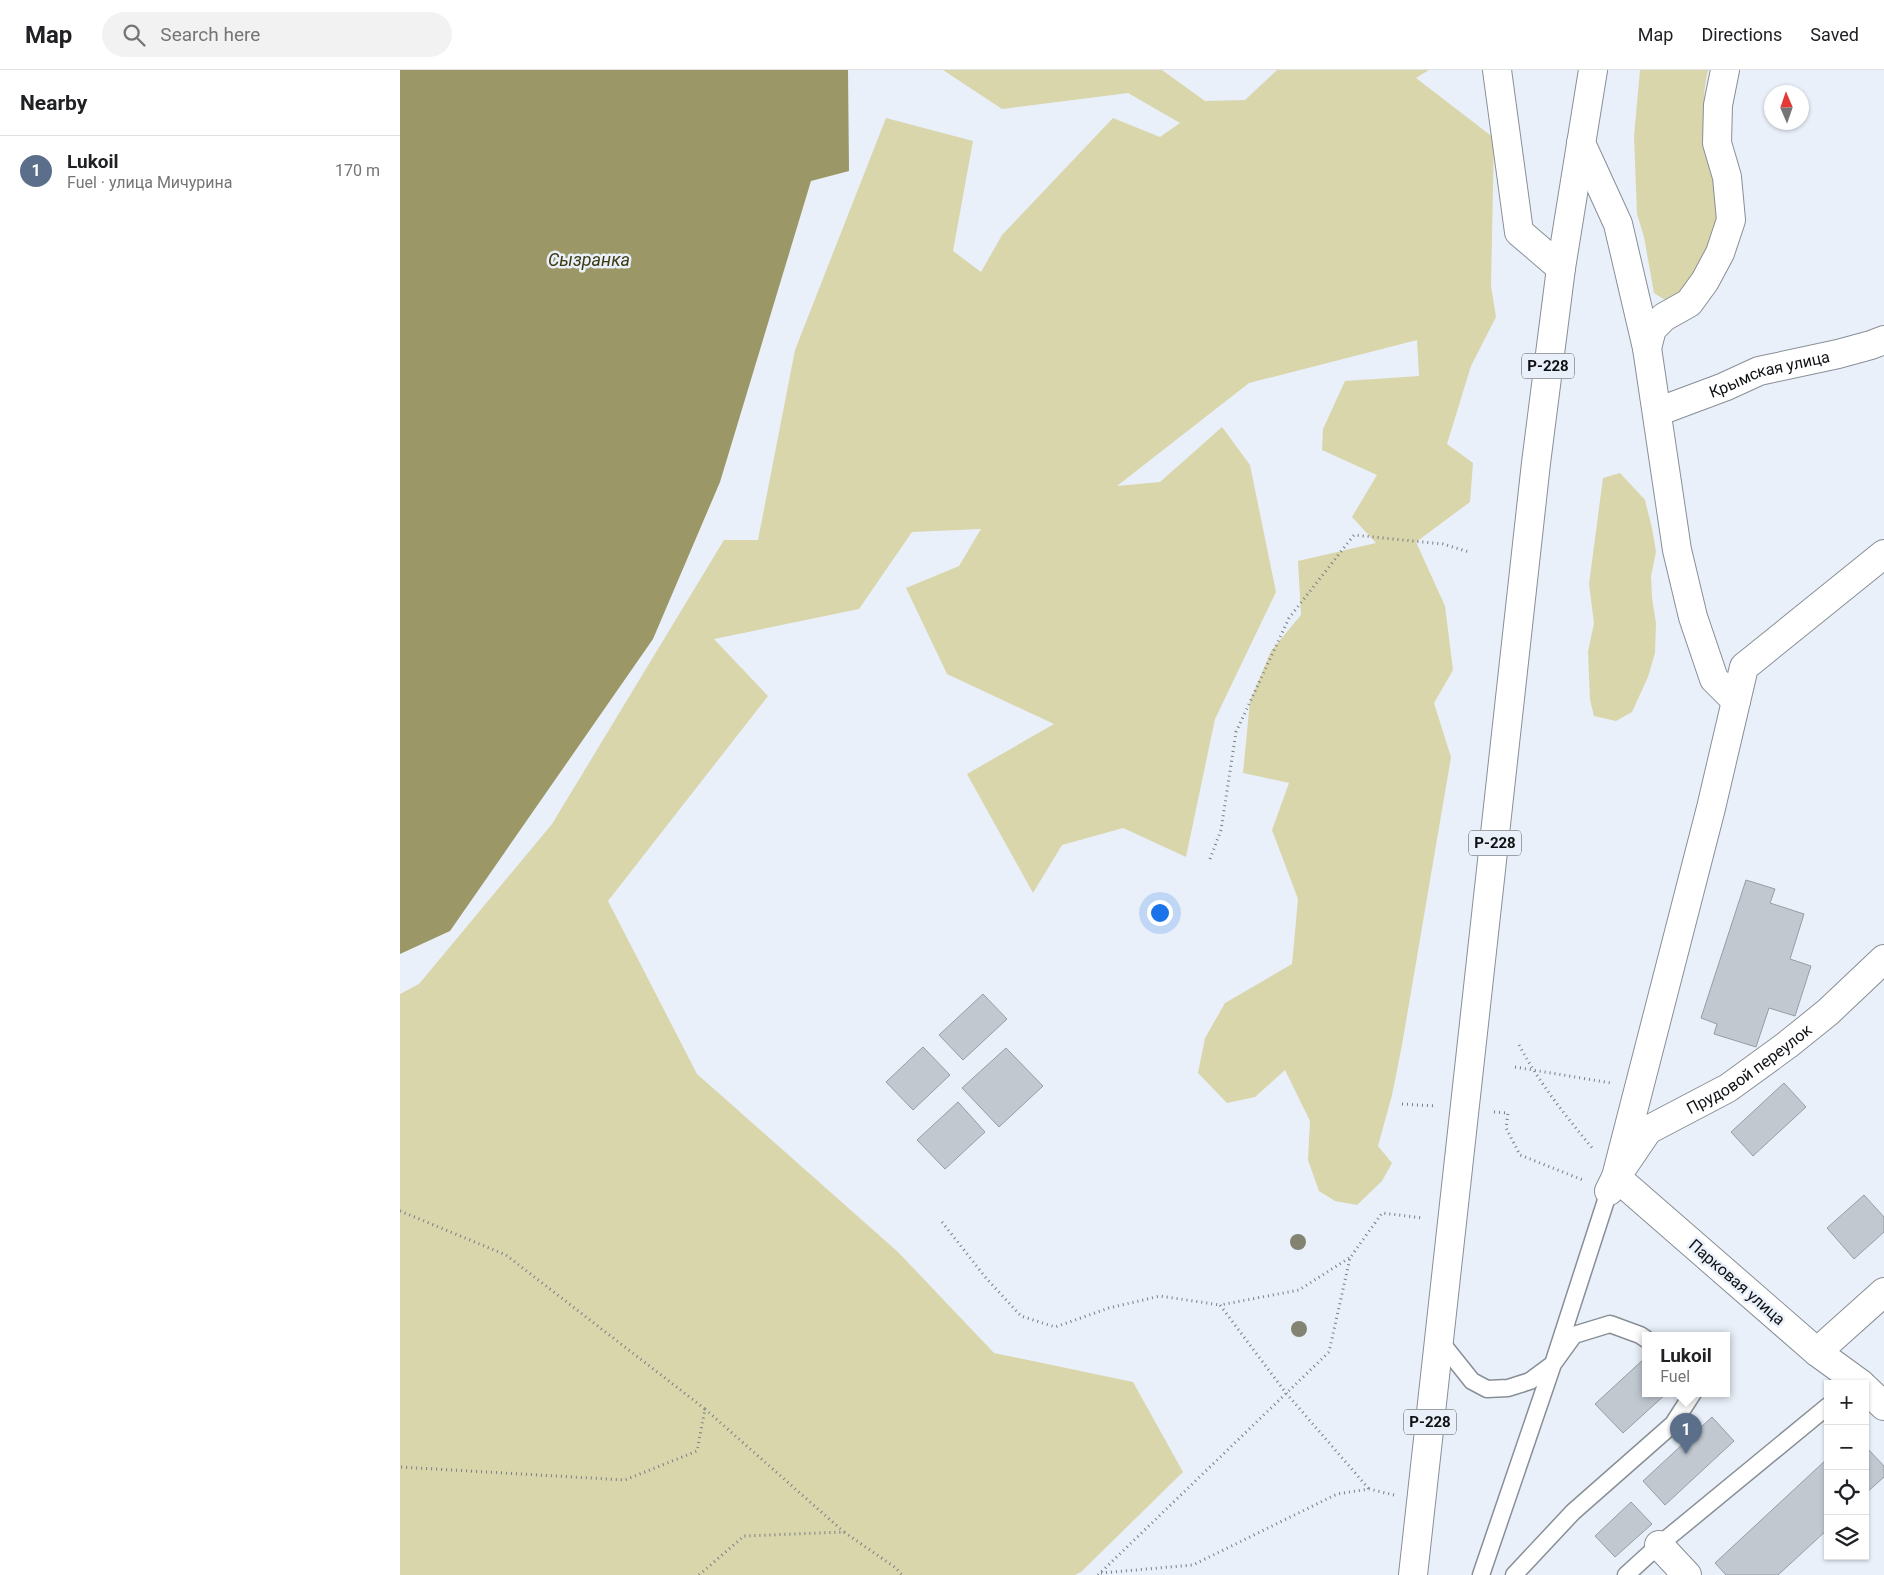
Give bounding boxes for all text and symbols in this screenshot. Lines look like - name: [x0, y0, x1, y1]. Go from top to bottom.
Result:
- search box: [102, 12, 452, 57]
- text: Map: [25, 21, 72, 49]
- icon: search: [120, 21, 148, 49]
- text: Search here: [160, 23, 260, 46]
- text: Map: [1638, 24, 1673, 45]
- text: Directions: [1701, 24, 1782, 45]
- text: Saved: [1810, 24, 1859, 45]
- north arrow: [1764, 85, 1809, 130]
- text: Nearby: [20, 91, 87, 115]
- text: Lukoil: [67, 150, 119, 173]
- text: 1: [31, 161, 41, 180]
- text: 170 m: [335, 161, 380, 180]
- text: Fuel · улица Мичурина: [67, 173, 233, 192]
- water label: Сызранка: [548, 249, 630, 270]
- street label: Крымская улица: [1706, 347, 1831, 401]
- road number: Р-228: [1522, 354, 1574, 378]
- road number: Р-228: [1469, 830, 1521, 856]
- your location: [1147, 900, 1173, 926]
- street label: Прудовой переулок: [1683, 1020, 1815, 1118]
- street label: Парковая улица: [1685, 1235, 1789, 1329]
- popup: [1642, 1332, 1730, 1397]
- text: Lukoil: [1660, 1344, 1712, 1367]
- text: Fuel: [1660, 1367, 1690, 1386]
- map controls: [1824, 1380, 1869, 1560]
- button: +: [1824, 1380, 1869, 1425]
- road number: Р-228: [1404, 1410, 1456, 1434]
- pin: 1: [1670, 1413, 1702, 1454]
- button: −: [1824, 1425, 1869, 1470]
- button: locate: [1824, 1470, 1869, 1515]
- button: layers: [1824, 1515, 1869, 1560]

